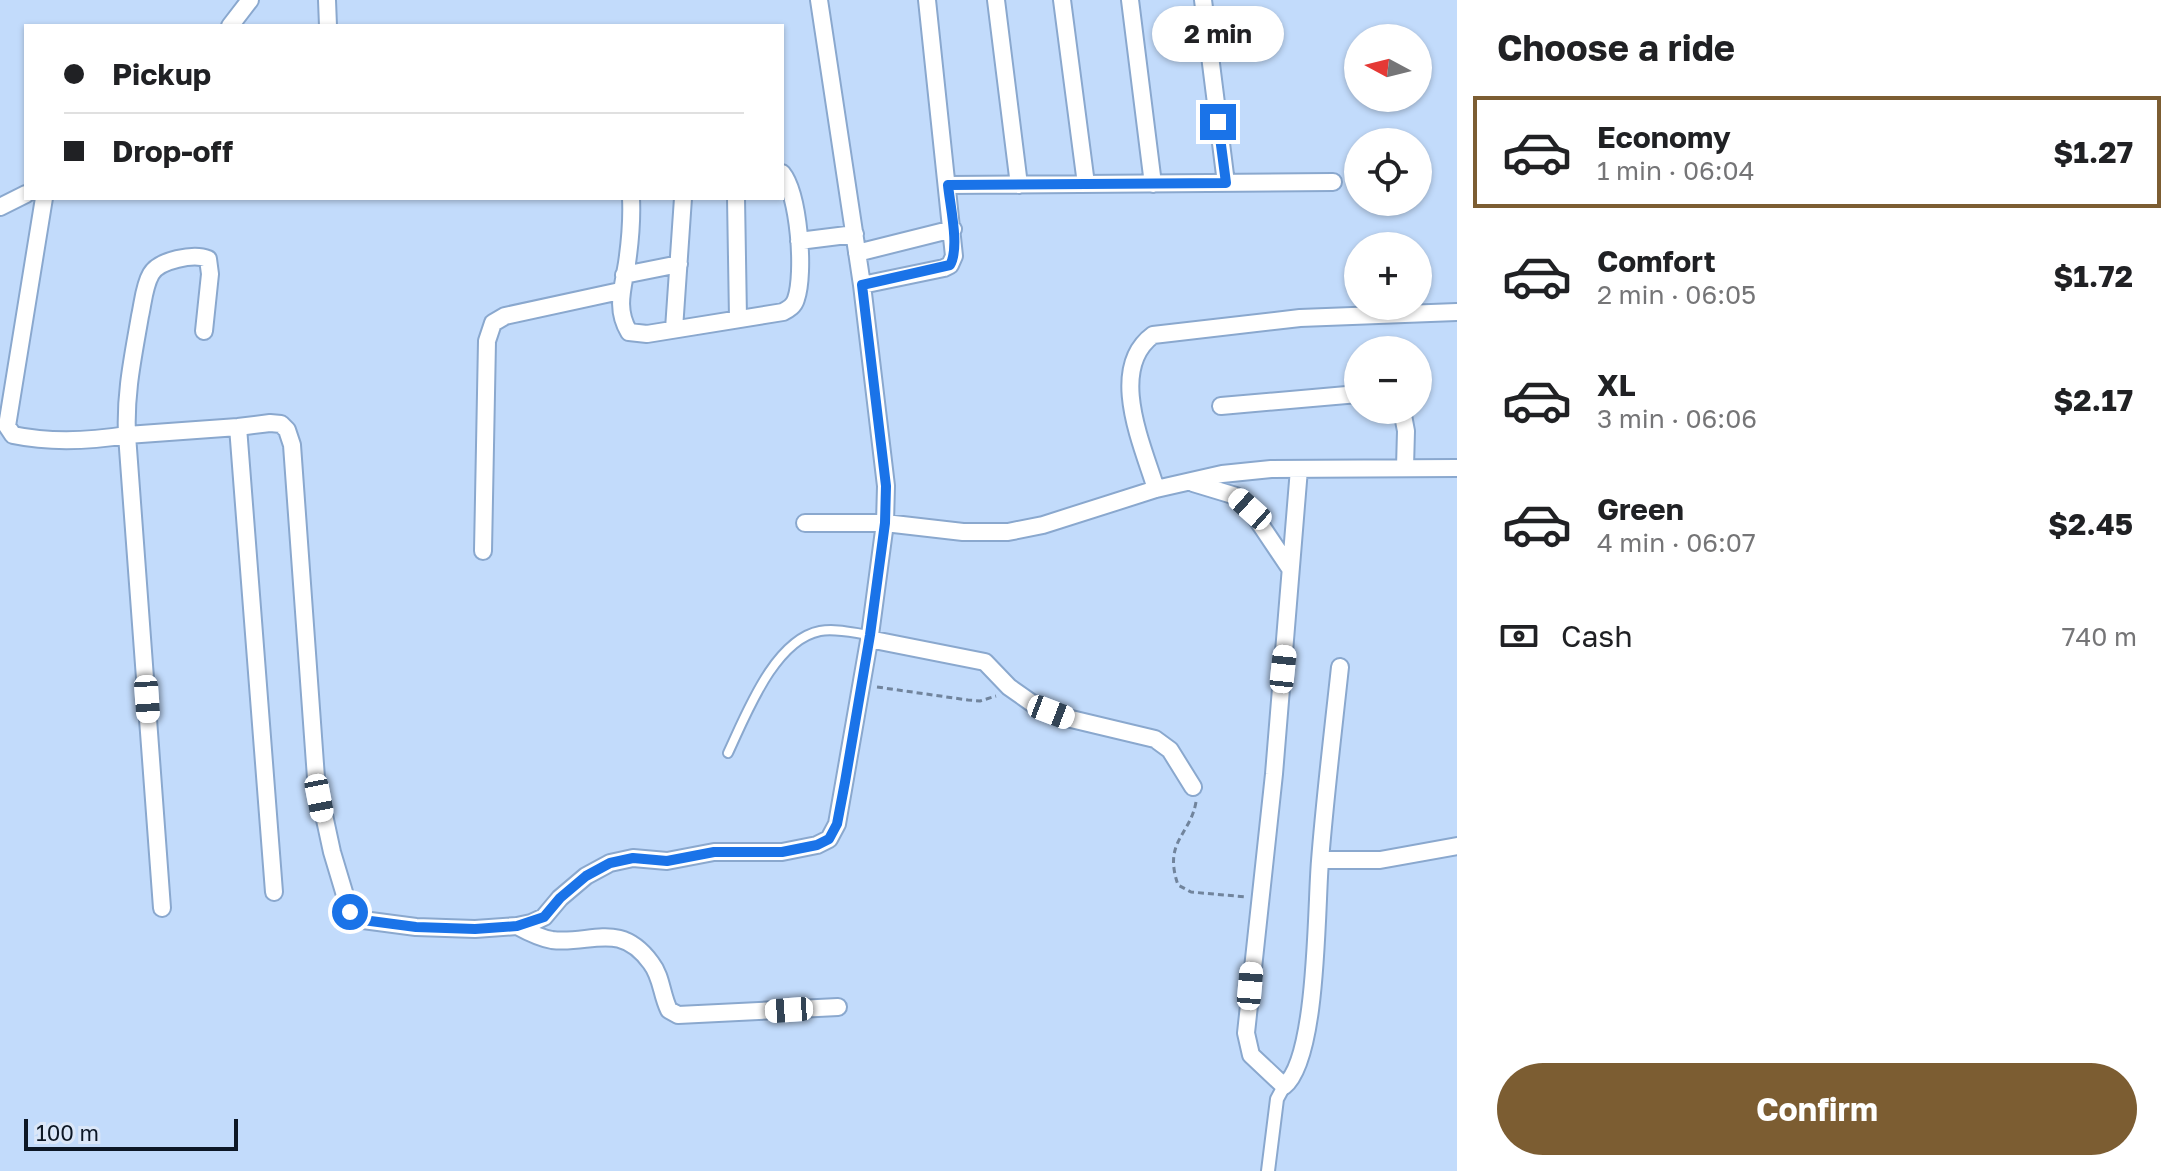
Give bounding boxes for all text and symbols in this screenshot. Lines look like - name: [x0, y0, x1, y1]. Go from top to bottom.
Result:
- callout: 2 min: [1152, 6, 1284, 62]
- text: 2 min: [1184, 18, 1252, 49]
- north arrow: [1344, 24, 1432, 112]
- map controls: [1344, 24, 1432, 424]
- text: Choose a ride: [1497, 26, 1735, 69]
- text: Pickup: [112, 56, 211, 92]
- route end: [1200, 104, 1236, 140]
- icon: car: [1501, 116, 1573, 188]
- text: Economy: [1597, 119, 1731, 155]
- button: locate: [1344, 128, 1432, 216]
- text: Drop-off: [112, 133, 233, 169]
- text: $1.27: [2053, 134, 2133, 170]
- text: 1 min · 06:04: [1597, 155, 1755, 186]
- button: +: [1344, 232, 1432, 320]
- icon: car: [1501, 240, 1573, 312]
- text: Comfort: [1597, 243, 1716, 279]
- text: $1.72: [2053, 258, 2133, 294]
- text: 2 min · 06:05: [1597, 279, 1756, 310]
- button: −: [1344, 336, 1432, 424]
- icon: car: [1501, 364, 1573, 436]
- text: XL: [1597, 367, 1636, 403]
- text: $2.17: [2053, 382, 2133, 418]
- text: 3 min · 06:06: [1597, 403, 1757, 434]
- car: [1224, 484, 1276, 534]
- icon: car: [1501, 488, 1573, 560]
- text: Green: [1597, 491, 1684, 527]
- text: $2.45: [2048, 506, 2133, 542]
- text: 4 min · 06:07: [1597, 527, 1756, 558]
- icon: cash: [1497, 614, 1541, 658]
- text: Cash: [1561, 618, 1633, 654]
- text: 740 m: [2062, 621, 2137, 652]
- car: [1269, 644, 1297, 694]
- car: [133, 674, 161, 724]
- car: [1024, 692, 1078, 732]
- car: [303, 772, 335, 824]
- route start: [332, 894, 368, 930]
- car: [1236, 961, 1264, 1011]
- car: [764, 996, 814, 1024]
- button: Confirm: [1497, 1063, 2137, 1155]
- scale bar: [24, 1115, 238, 1151]
- text: 100 m: [36, 1119, 99, 1146]

